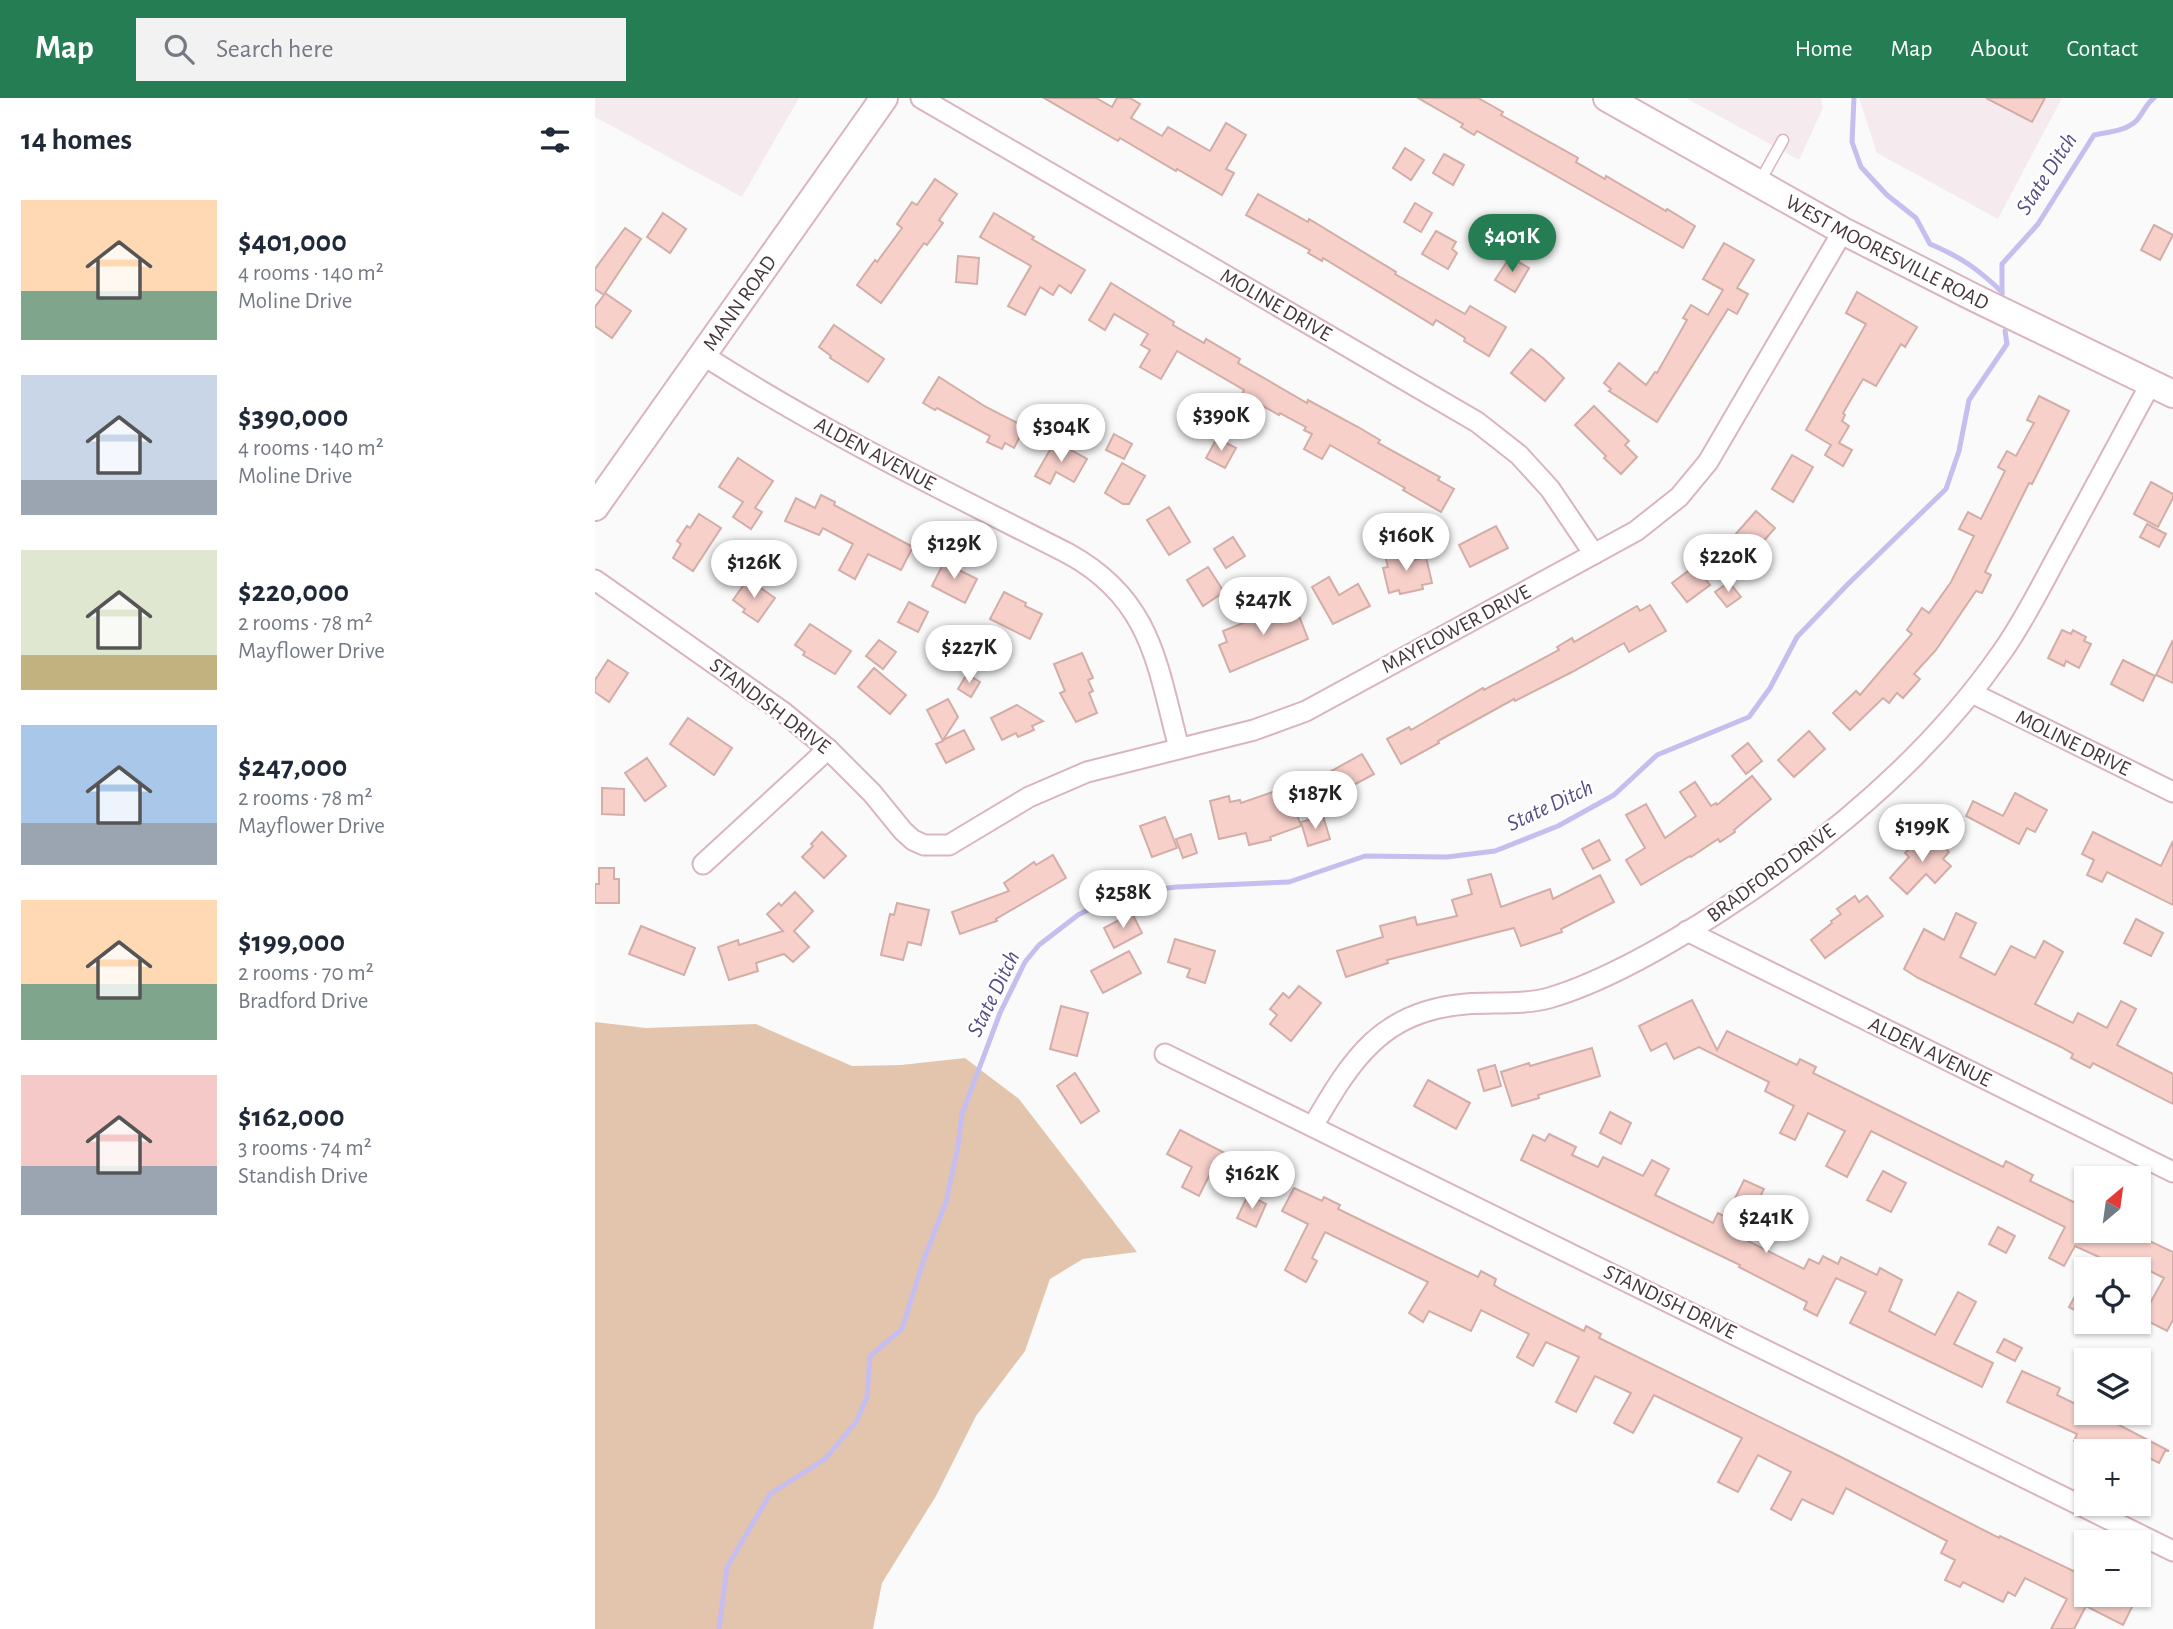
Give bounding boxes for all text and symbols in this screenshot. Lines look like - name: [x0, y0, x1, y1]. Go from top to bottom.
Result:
- search box: [136, 18, 626, 81]
- icon: search: [160, 30, 198, 68]
- text: Map: [35, 32, 94, 65]
- text: Search here: [216, 36, 334, 62]
- text: Home: [1795, 37, 1853, 61]
- text: Map: [1891, 37, 1933, 61]
- text: About: [1971, 37, 2028, 61]
- text: Contact: [2066, 37, 2138, 61]
- icon: filters: [536, 121, 574, 159]
- text: 14 homes: [21, 125, 132, 155]
- water label: State Ditch: [2012, 129, 2082, 219]
- street label: WEST MOORESVILLE ROAD: [1782, 190, 1992, 314]
- pin: $401K: [1463, 214, 1561, 274]
- text: $401K: [1484, 225, 1540, 248]
- text: $401,000: [238, 227, 347, 257]
- icon: home: [77, 228, 161, 312]
- street label: MANN ROAD: [699, 251, 780, 354]
- text: 4 rooms · 140 m²: [238, 262, 384, 285]
- street label: MOLINE DRIVE: [1217, 265, 1335, 345]
- text: Moline Drive: [238, 290, 352, 313]
- pin: $390K: [1172, 394, 1270, 453]
- text: $390,000: [238, 402, 348, 432]
- icon: home: [77, 403, 161, 487]
- pin: $304K: [1012, 404, 1110, 464]
- text: $390K: [1193, 404, 1249, 427]
- street label: ALDEN AVENUE: [811, 413, 939, 495]
- text: $304K: [1032, 415, 1090, 438]
- text: 4 rooms · 140 m²: [238, 437, 384, 460]
- text: Moline Drive: [238, 465, 352, 488]
- pin: $160K: [1357, 514, 1455, 573]
- pin: $129K: [905, 522, 1003, 581]
- text: $160K: [1378, 524, 1434, 547]
- text: $129K: [927, 532, 981, 555]
- pin: $220K: [1679, 534, 1777, 594]
- pin: $126K: [705, 540, 803, 600]
- text: $220K: [1699, 545, 1757, 568]
- text: $126K: [727, 551, 781, 574]
- text: $220,000: [238, 577, 349, 607]
- icon: home: [77, 578, 161, 662]
- pin: $247K: [1214, 578, 1312, 637]
- street label: MAYFLOWER DRIVE: [1378, 581, 1534, 677]
- text: $247K: [1235, 588, 1291, 611]
- text: 2 rooms · 78 m²: [238, 612, 373, 635]
- pin: $227K: [920, 626, 1018, 685]
- text: $227K: [941, 636, 997, 659]
- text: Mayflower Drive: [238, 640, 385, 663]
- street label: STANDISH DRIVE: [706, 654, 834, 758]
- street label: MOLINE DRIVE: [2012, 706, 2134, 780]
- text: $247,000: [238, 752, 347, 782]
- icon: home: [77, 753, 161, 837]
- pin: $187K: [1266, 772, 1364, 831]
- water label: State Ditch: [1503, 776, 1597, 836]
- text: $187K: [1288, 782, 1342, 805]
- text: 2 rooms · 78 m²: [238, 787, 373, 810]
- pin: $199K: [1873, 804, 1971, 864]
- text: Mayflower Drive: [238, 815, 385, 838]
- text: $199K: [1895, 815, 1949, 838]
- street label: BRADFORD DRIVE: [1703, 820, 1839, 926]
- pin: $258K: [1074, 870, 1172, 930]
- text: $258K: [1095, 881, 1151, 904]
- text: $199,000: [238, 927, 345, 957]
- icon: home: [77, 928, 161, 1012]
- water label: State Ditch: [963, 947, 1025, 1041]
- text: 2 rooms · 70 m²: [238, 962, 374, 985]
- text: Bradford Drive: [238, 990, 368, 1013]
- street label: ALDEN AVENUE: [1865, 1013, 1995, 1091]
- text: $162,000: [238, 1102, 345, 1132]
- icon: home: [77, 1103, 161, 1187]
- text: 3 rooms · 74 m²: [238, 1137, 372, 1160]
- pin: $162K: [1203, 1152, 1301, 1211]
- text: $162K: [1225, 1162, 1279, 1185]
- text: Standish Drive: [238, 1165, 368, 1188]
- north arrow: [2074, 1166, 2151, 1242]
- map controls: [2074, 1166, 2151, 1607]
- pin: $241K: [1717, 1196, 1815, 1255]
- text: $241K: [1739, 1206, 1793, 1229]
- button: locate: [2074, 1257, 2151, 1334]
- street label: STANDISH DRIVE: [1600, 1261, 1740, 1343]
- button: layers: [2074, 1348, 2151, 1425]
- button: +: [2074, 1439, 2151, 1516]
- button: −: [2074, 1530, 2151, 1607]

